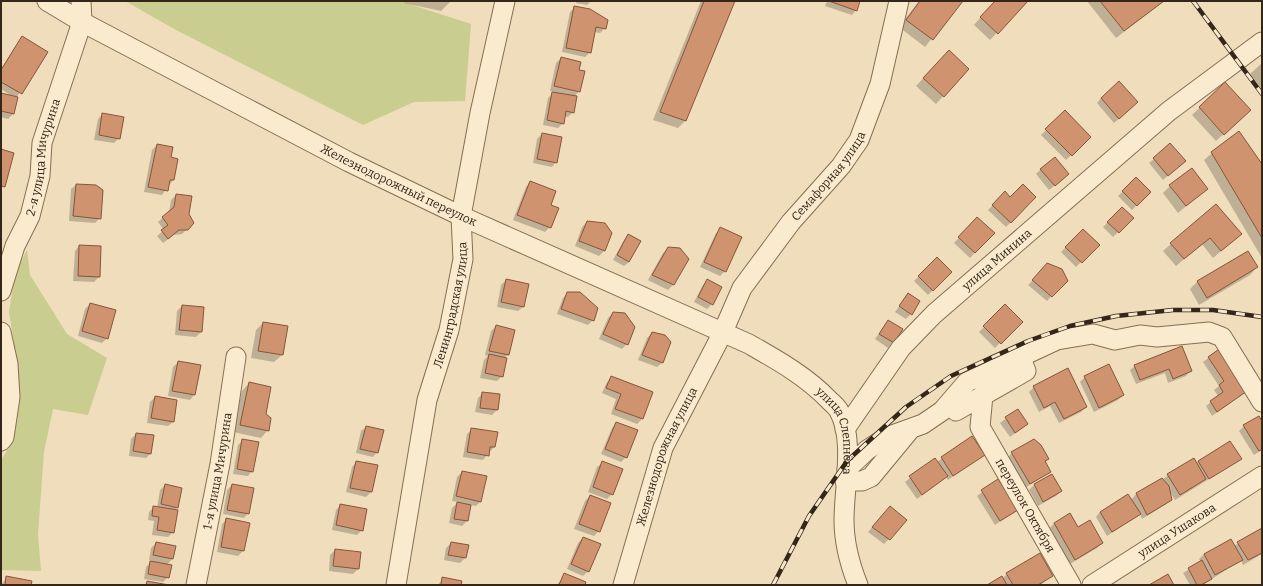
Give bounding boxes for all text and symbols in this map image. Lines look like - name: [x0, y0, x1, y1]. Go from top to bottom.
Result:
- street label: 2-я улица Мичурина: [23, 96, 63, 218]
- street label: Семафорная улица: [788, 129, 869, 224]
- street label: Железнодорожный переулок: [318, 141, 479, 229]
- street label: улица Минина: [959, 226, 1035, 294]
- street label: Ленинградская улица: [431, 241, 470, 370]
- street label: Железнодорожная улица: [634, 384, 700, 528]
- street label: улица Слепнёва: [812, 384, 855, 475]
- street label: 1-я улица Мичурина: [200, 411, 235, 531]
- street label: переулок Октября: [993, 456, 1058, 555]
- street label: улица Ушакова: [1135, 500, 1219, 561]

